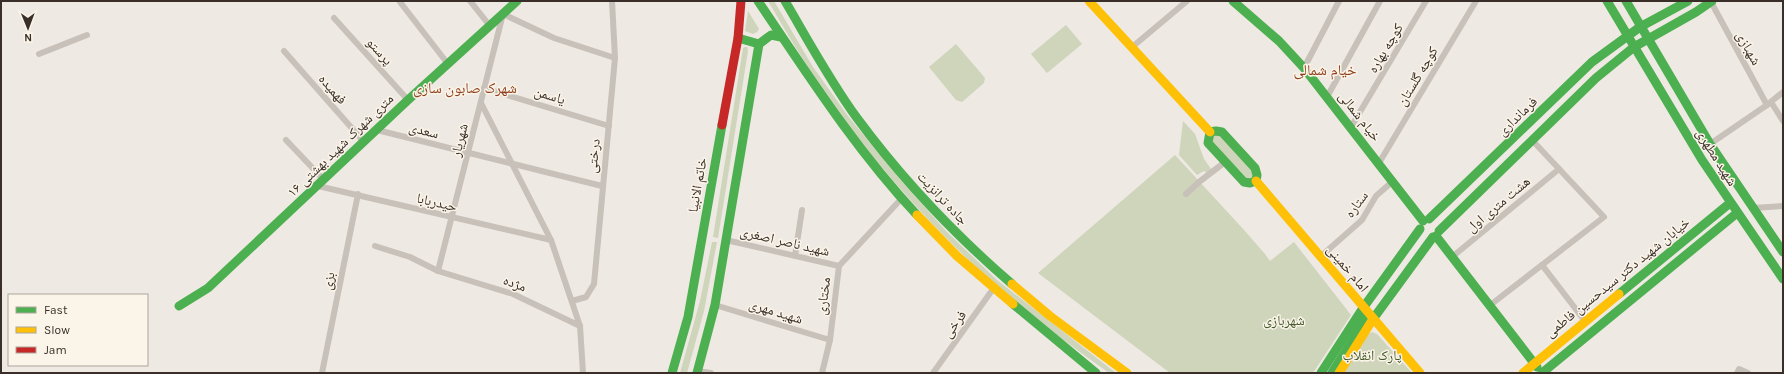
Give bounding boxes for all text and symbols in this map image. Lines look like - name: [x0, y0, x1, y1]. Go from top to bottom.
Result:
- north arrow: [8, 8, 48, 48]
- street label: کوچه بهاره: [1364, 20, 1407, 76]
- street label: شهبازی: [1732, 28, 1765, 68]
- text: N: [24, 31, 32, 44]
- street label: پرستو: [363, 34, 397, 69]
- street label: کوچه گلستان: [1393, 43, 1442, 109]
- district label: خیام شمالی: [1294, 61, 1357, 80]
- street label: فهمیده: [315, 71, 350, 108]
- district label: شهرک صابون سازی: [413, 79, 517, 98]
- street label: یاسمن: [532, 83, 568, 108]
- street label: خیام شمالی: [1334, 88, 1384, 145]
- street label: ۱۶ متری شهرک شهيد بهشتی: [284, 90, 397, 201]
- street label: فرمانداری: [1494, 93, 1541, 140]
- street label: سعدی: [407, 119, 441, 142]
- street label: شهریار: [447, 122, 472, 160]
- street label: شهید مطهری: [1692, 125, 1741, 189]
- street label: درختی: [583, 138, 604, 174]
- street label: خاتم الانبیا: [684, 156, 712, 214]
- street label: جاده ترانزیت: [914, 168, 972, 229]
- street label: هشت متری اول: [1463, 173, 1534, 236]
- street label: ستاره: [1341, 188, 1372, 221]
- street label: حیدربابا: [415, 190, 459, 215]
- street label: خیابان شهید دکتر سیدحسین فاطمی: [1542, 214, 1693, 341]
- street label: شهید ناصر اصغری: [738, 223, 831, 260]
- street label: امام خمینی: [1322, 241, 1372, 296]
- street label: بزی: [318, 270, 339, 292]
- street label: مژده: [501, 271, 529, 296]
- street label: مختاری: [813, 276, 834, 316]
- legend: [8, 294, 148, 366]
- street label: شهید مهری: [747, 295, 805, 328]
- text: Fast: [44, 303, 68, 317]
- street label: فرخی: [939, 307, 970, 341]
- park label: شهربازی: [1263, 312, 1305, 329]
- text: Slow: [44, 323, 70, 337]
- text: Jam: [44, 343, 67, 357]
- park label: پارک انقلاب: [1342, 347, 1402, 364]

